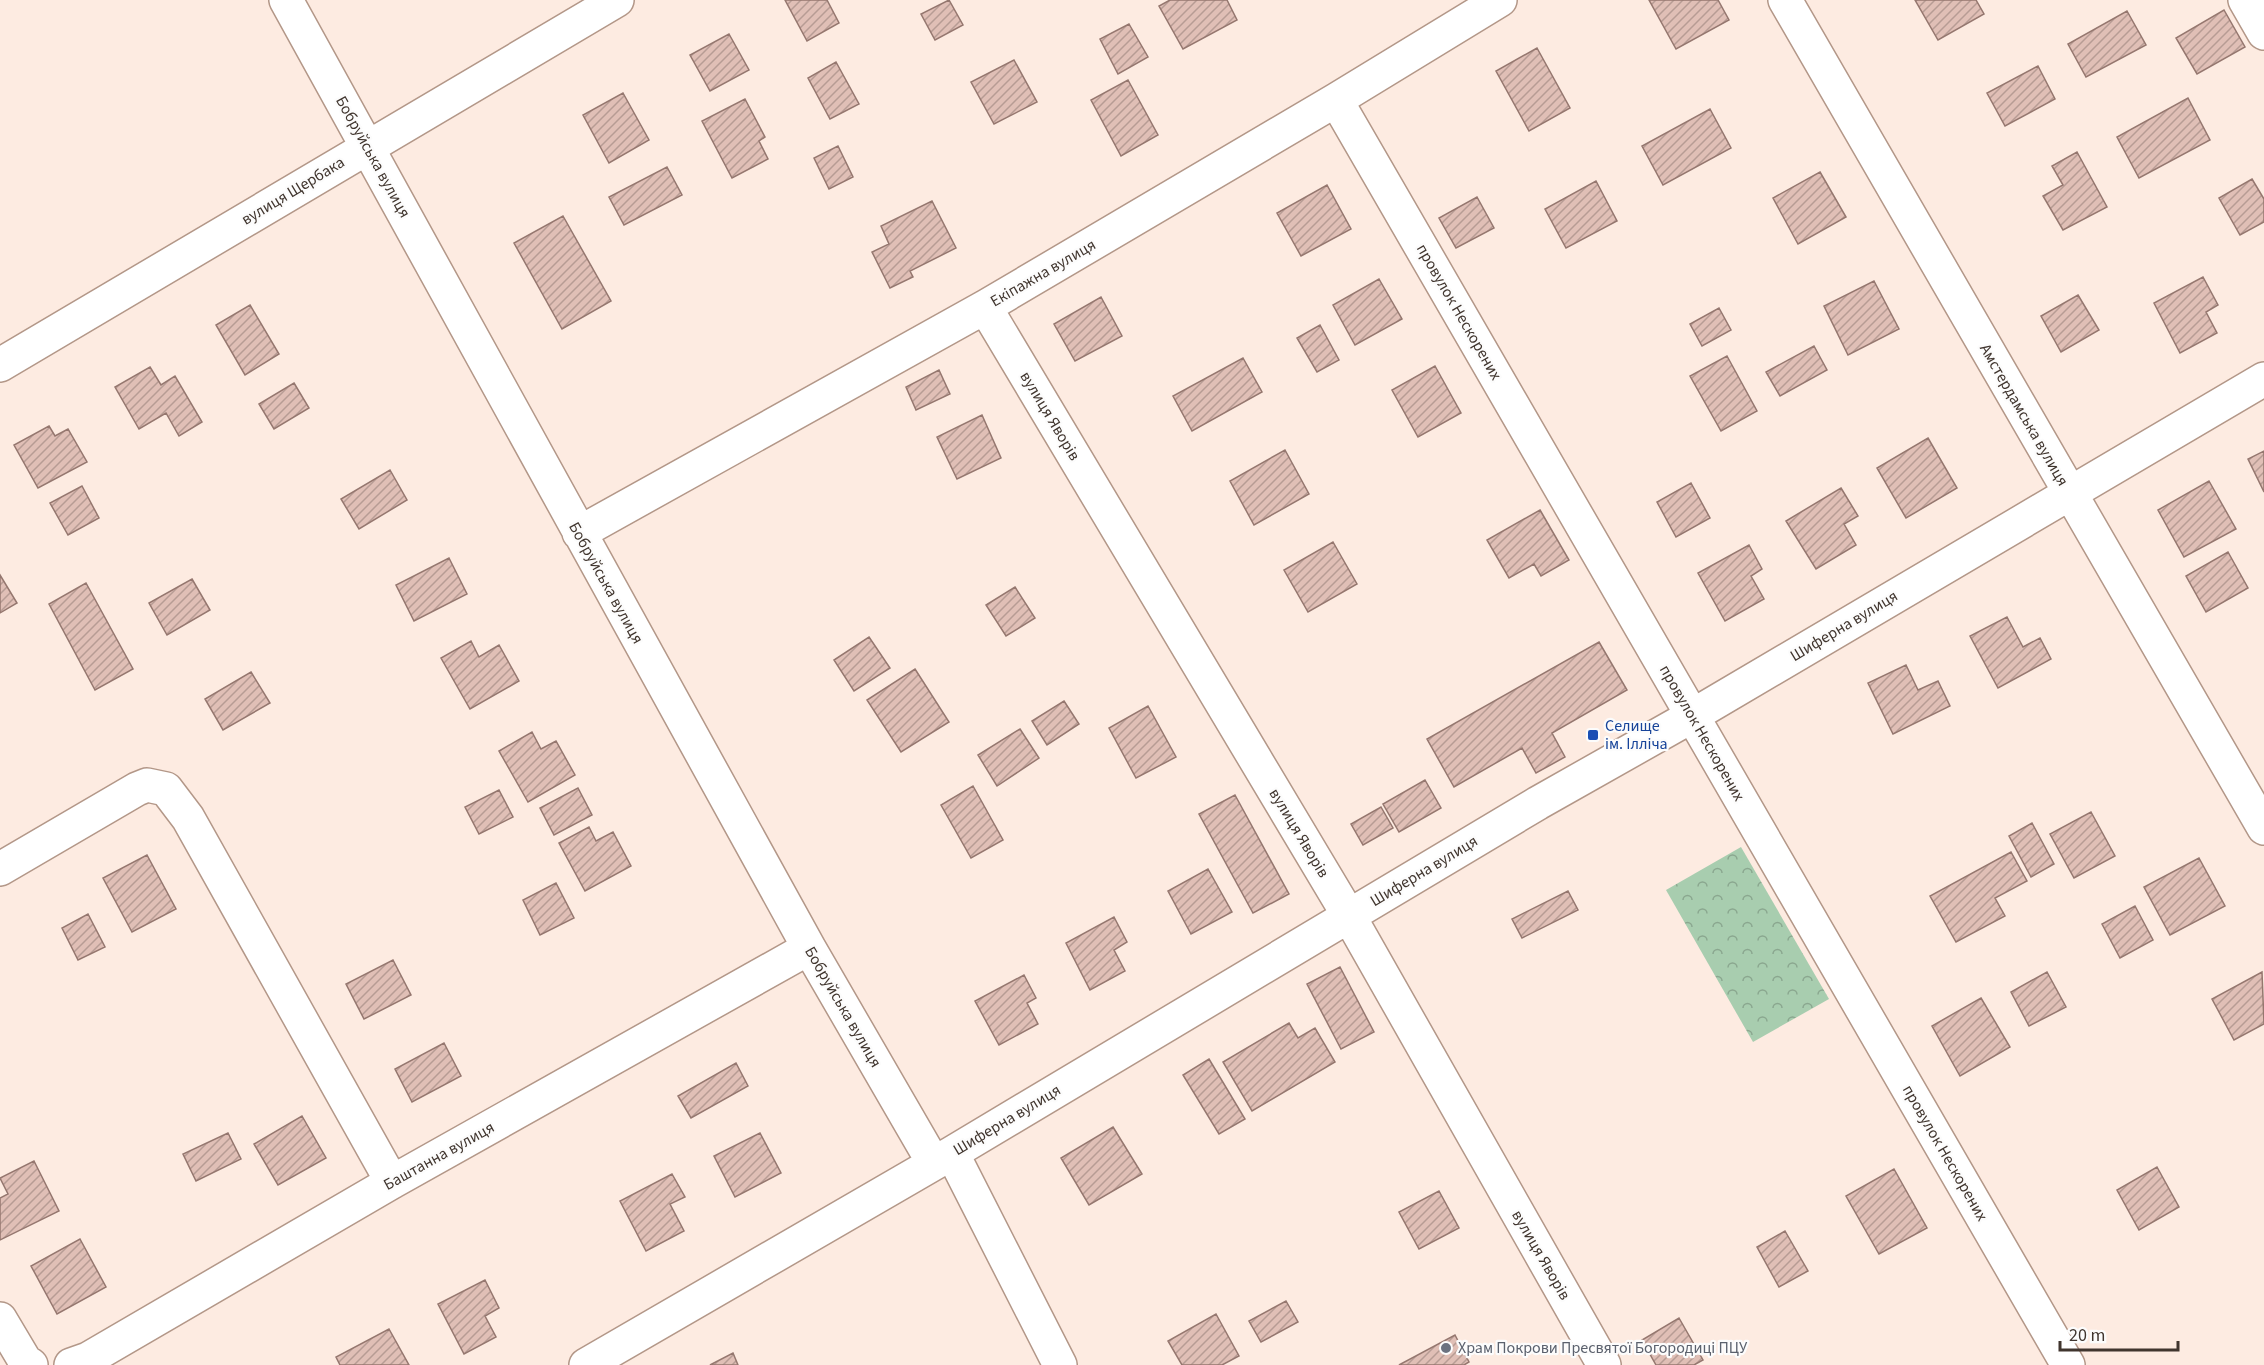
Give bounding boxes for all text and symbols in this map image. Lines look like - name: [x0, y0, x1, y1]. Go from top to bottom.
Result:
- street label: Бобруйська вулиця: [330, 92, 416, 222]
- street label: вулиця Щербака: [237, 151, 349, 231]
- street label: Екіпажна вулиця: [986, 234, 1100, 312]
- street label: провулок Нескорених: [1411, 240, 1507, 384]
- street label: Амстердамська вулиця: [1974, 340, 2074, 490]
- street label: вулиця Яворів: [1015, 367, 1085, 465]
- street label: Бобруйська вулиця: [563, 518, 649, 648]
- street label: Шиферна вулиця: [1786, 585, 1902, 667]
- street label: провулок Нескорених: [1654, 661, 1750, 805]
- place label: Селище ім. Ілліча: [1605, 715, 1668, 755]
- marker: Селище ім. Ілліча: [1586, 728, 1600, 742]
- street label: вулиця Яворів: [1264, 784, 1334, 882]
- street label: Шиферна вулиця: [1366, 830, 1482, 912]
- street label: Бобруйська вулиця: [799, 942, 887, 1072]
- street label: Шиферна вулиця: [949, 1079, 1065, 1161]
- street label: провулок Нескорених: [1897, 1081, 1993, 1225]
- street label: Баштанна вулиця: [380, 1116, 498, 1196]
- street label: вулиця Яворів: [1506, 1206, 1576, 1304]
- scale bar: [2060, 1314, 2178, 1352]
- text: 20 m: [2069, 1323, 2105, 1348]
- place label: Храм Покрови Пресвятої Богородиці ПЦУ: [1458, 1337, 1748, 1359]
- marker: Храм Покрови Пресвятої Богородиці ПЦУ: [1439, 1341, 1453, 1355]

